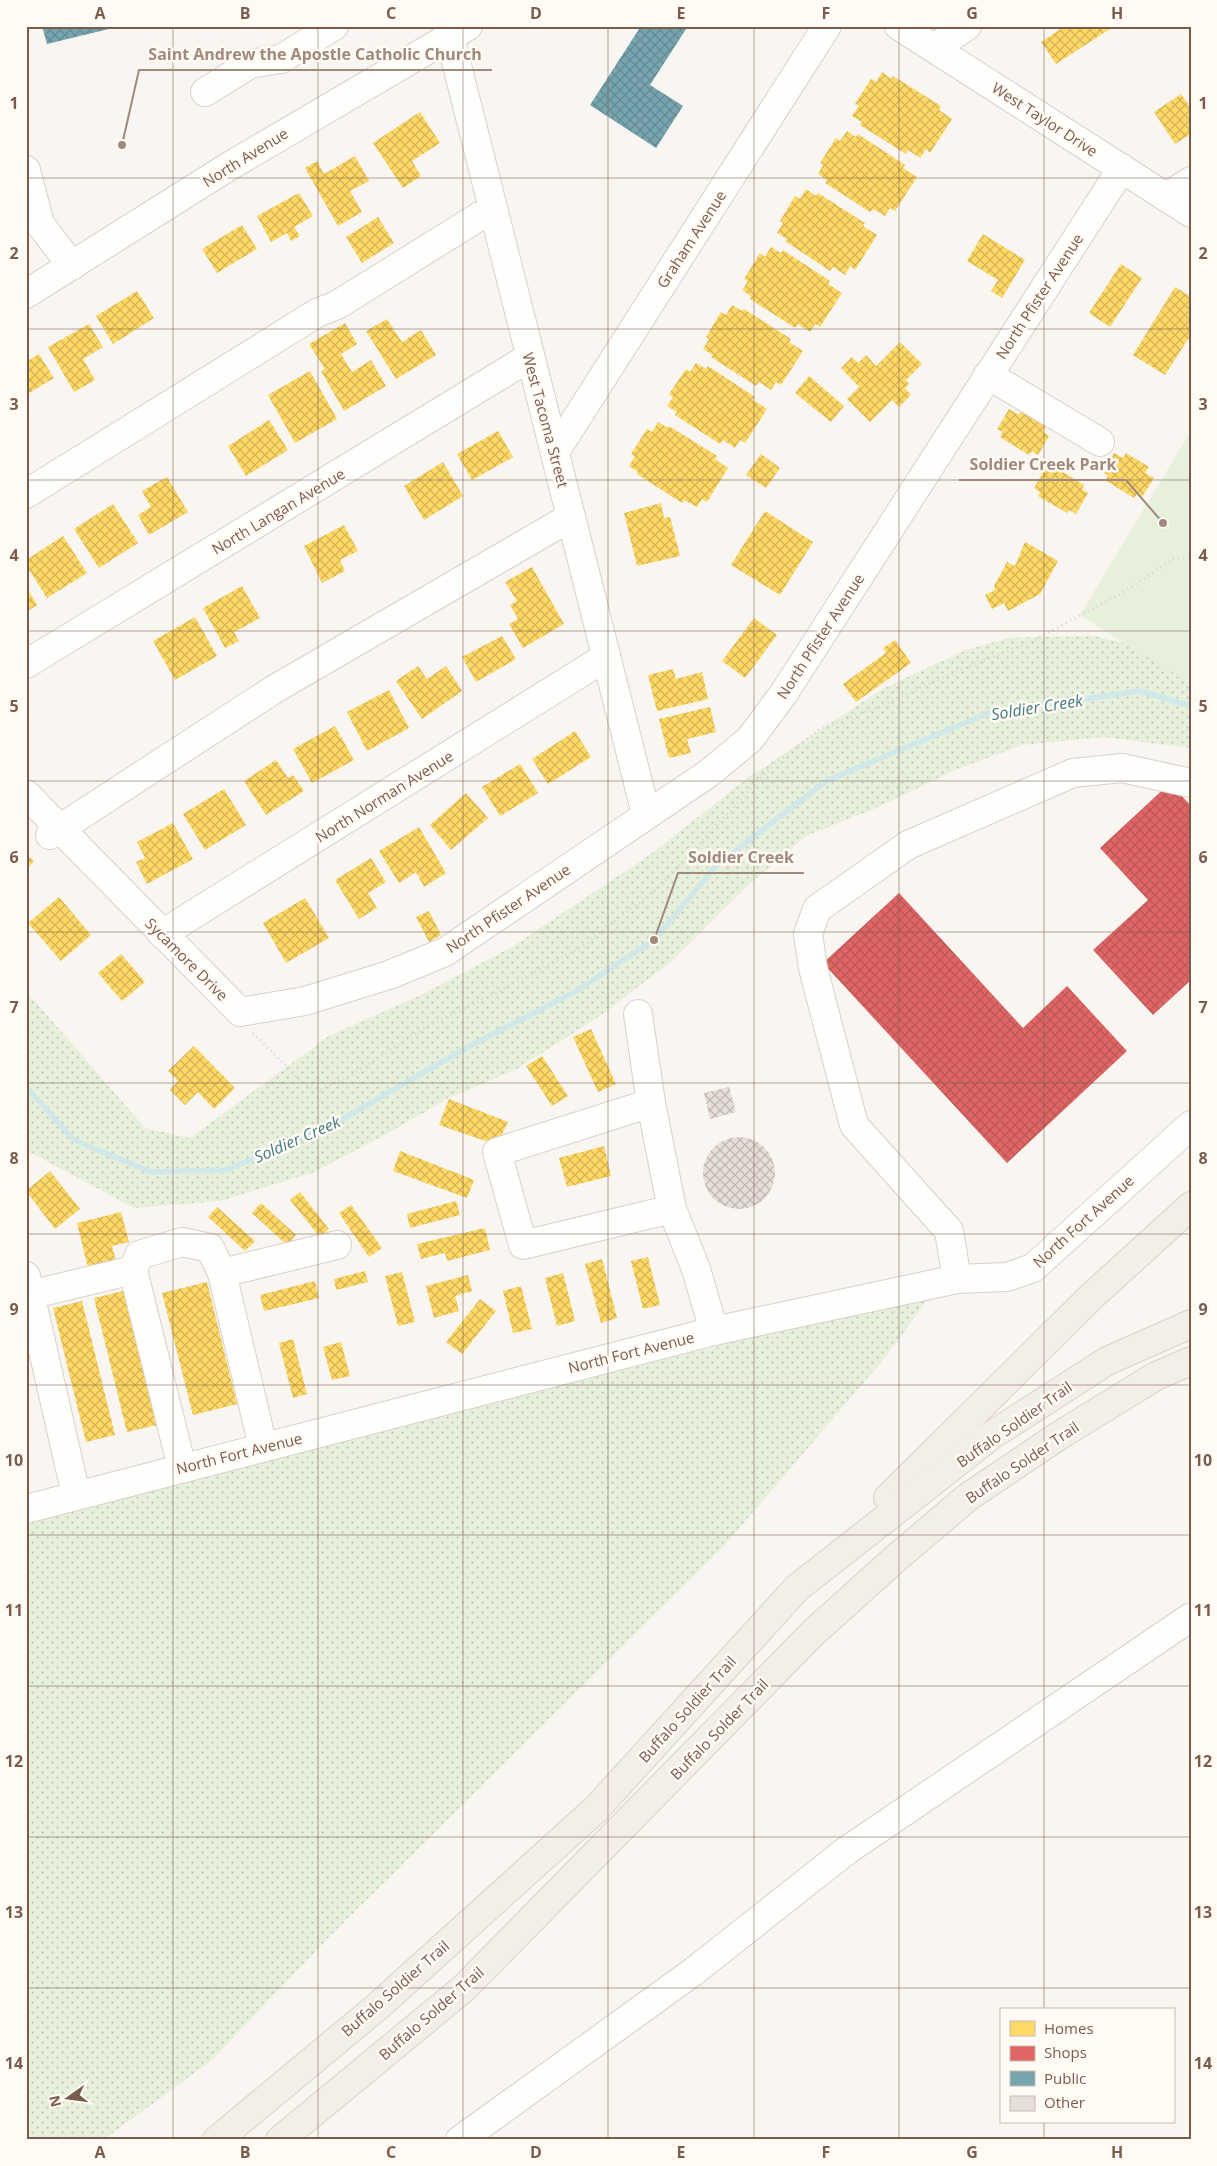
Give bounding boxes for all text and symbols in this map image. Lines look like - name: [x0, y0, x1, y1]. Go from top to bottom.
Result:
- text: A: [94, 2, 106, 24]
- text: B: [240, 2, 250, 24]
- text: C: [386, 2, 396, 24]
- text: D: [530, 2, 542, 24]
- text: E: [677, 2, 686, 24]
- text: F: [822, 2, 830, 24]
- text: G: [966, 2, 978, 24]
- text: H: [1111, 2, 1123, 24]
- callout: Saint Andrew the Apostle Catholic Church: [139, 39, 492, 70]
- text: Saint Andrew the Apostle Catholic Church: [148, 43, 482, 65]
- street label: West Taylor Drive: [988, 77, 1102, 161]
- text: 1: [9, 92, 19, 114]
- text: 1: [1198, 92, 1208, 114]
- street label: North Avenue: [199, 123, 291, 191]
- street label: Graham Avenue: [652, 186, 730, 292]
- street label: North Pfister Avenue: [991, 229, 1087, 363]
- text: 2: [9, 242, 19, 264]
- text: 2: [1198, 242, 1208, 264]
- street label: West Tacoma Street: [518, 350, 574, 490]
- text: 3: [9, 393, 19, 415]
- text: 3: [1198, 393, 1208, 415]
- callout: Soldier Creek Park: [959, 449, 1126, 480]
- text: Soldier Creek Park: [970, 453, 1116, 475]
- street label: North Langan Avenue: [208, 463, 348, 559]
- text: 4: [9, 544, 19, 566]
- text: 4: [1198, 544, 1208, 566]
- street label: North Pfister Avenue: [772, 569, 868, 703]
- water label: Soldier Creek: [990, 689, 1085, 725]
- text: 5: [9, 695, 19, 717]
- text: 5: [1198, 695, 1208, 717]
- street label: North Norman Avenue: [311, 745, 457, 847]
- callout: Soldier Creek: [678, 842, 804, 873]
- text: 6: [9, 846, 19, 868]
- text: Soldier Creek: [688, 846, 794, 868]
- text: 6: [1198, 846, 1208, 868]
- street label: North Pfister Avenue: [442, 859, 574, 957]
- street label: Sycamore Drive: [141, 913, 233, 1005]
- text: 7: [9, 996, 19, 1018]
- text: 7: [1198, 996, 1208, 1018]
- water label: Soldier Creek: [250, 1110, 345, 1168]
- text: 8: [9, 1147, 19, 1169]
- text: 8: [1198, 1147, 1208, 1169]
- street label: North Fort Avenue: [1028, 1170, 1138, 1272]
- text: 9: [9, 1298, 19, 1320]
- text: 9: [1198, 1298, 1208, 1320]
- street label: North Fort Avenue: [566, 1327, 696, 1377]
- street label: Buffalo Soldier Trail: [952, 1377, 1076, 1471]
- street label: Buffalo Solder Trail: [961, 1417, 1083, 1507]
- street label: North Fort Avenue: [174, 1428, 304, 1478]
- text: 10: [5, 1449, 23, 1471]
- text: 10: [1194, 1449, 1212, 1471]
- text: 11: [5, 1599, 23, 1621]
- text: 11: [1194, 1599, 1212, 1621]
- street label: Buffalo Soldier Trail: [634, 1651, 740, 1767]
- street label: Buffalo Solder Trail: [666, 1674, 772, 1784]
- text: 12: [5, 1750, 23, 1772]
- text: 12: [1194, 1750, 1212, 1772]
- text: 13: [5, 1901, 23, 1923]
- text: 13: [1194, 1901, 1212, 1923]
- street label: Buffalo Soldier Trail: [337, 1936, 453, 2040]
- street label: Buffalo Solder Trail: [374, 1962, 488, 2064]
- legend: [1000, 2008, 1174, 2124]
- text: Homes: [1044, 2018, 1094, 2038]
- text: Shops: [1044, 2042, 1087, 2062]
- text: 14: [5, 2052, 23, 2074]
- text: 14: [1194, 2052, 1212, 2074]
- text: Public: [1044, 2068, 1086, 2088]
- north arrow: [42, 2074, 92, 2124]
- text: Other: [1044, 2092, 1085, 2112]
- text: N: [44, 2093, 65, 2109]
- text: A: [94, 2141, 106, 2163]
- text: B: [240, 2141, 250, 2163]
- text: C: [386, 2141, 396, 2163]
- text: D: [530, 2141, 542, 2163]
- text: E: [677, 2141, 686, 2163]
- text: F: [822, 2141, 830, 2163]
- text: G: [966, 2141, 978, 2163]
- text: H: [1111, 2141, 1123, 2163]

